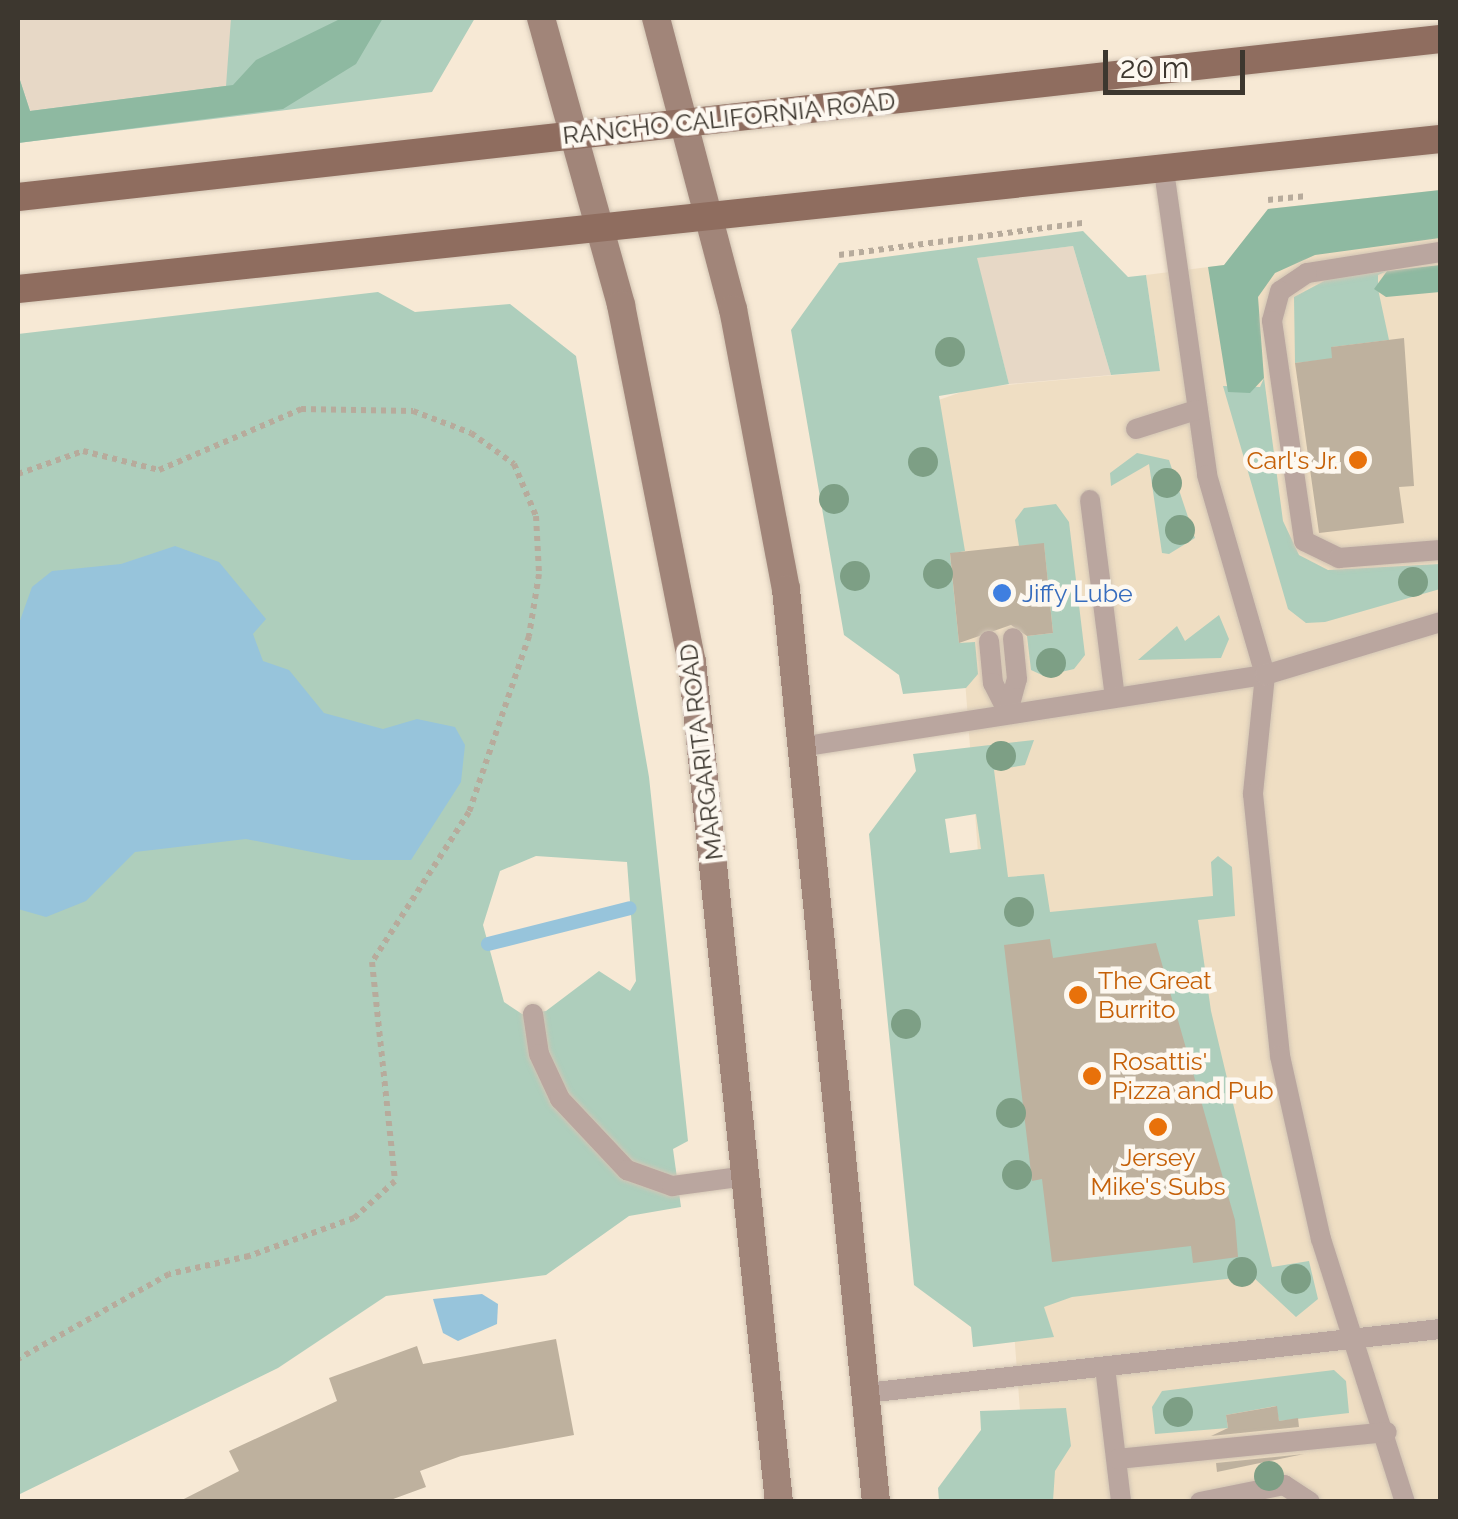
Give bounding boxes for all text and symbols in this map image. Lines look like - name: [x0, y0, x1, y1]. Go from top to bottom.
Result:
- scale bar: [1108, 30, 1250, 92]
- text: 20 m: [1120, 50, 1189, 85]
- street label: RANCHO CALIFORNIA ROAD: [561, 86, 897, 150]
- place label: Carl's Jr.: [1246, 445, 1338, 475]
- marker: Carl's Jr.: [1347, 449, 1369, 471]
- place label: Jiffy Lube: [1022, 578, 1133, 608]
- marker: Jiffy Lube: [991, 582, 1013, 604]
- street label: MARGARITA ROAD: [673, 642, 729, 862]
- place label: The Great Burrito: [1098, 966, 1212, 1025]
- marker: The Great Burrito: [1067, 984, 1089, 1006]
- place label: Rosattis' Pizza and Pub: [1112, 1047, 1274, 1106]
- marker: Rosattis' Pizza and Pub: [1081, 1065, 1103, 1087]
- marker: Jersey Mike's Subs: [1147, 1116, 1169, 1138]
- place label: Jersey Mike's Subs: [1091, 1143, 1225, 1202]

